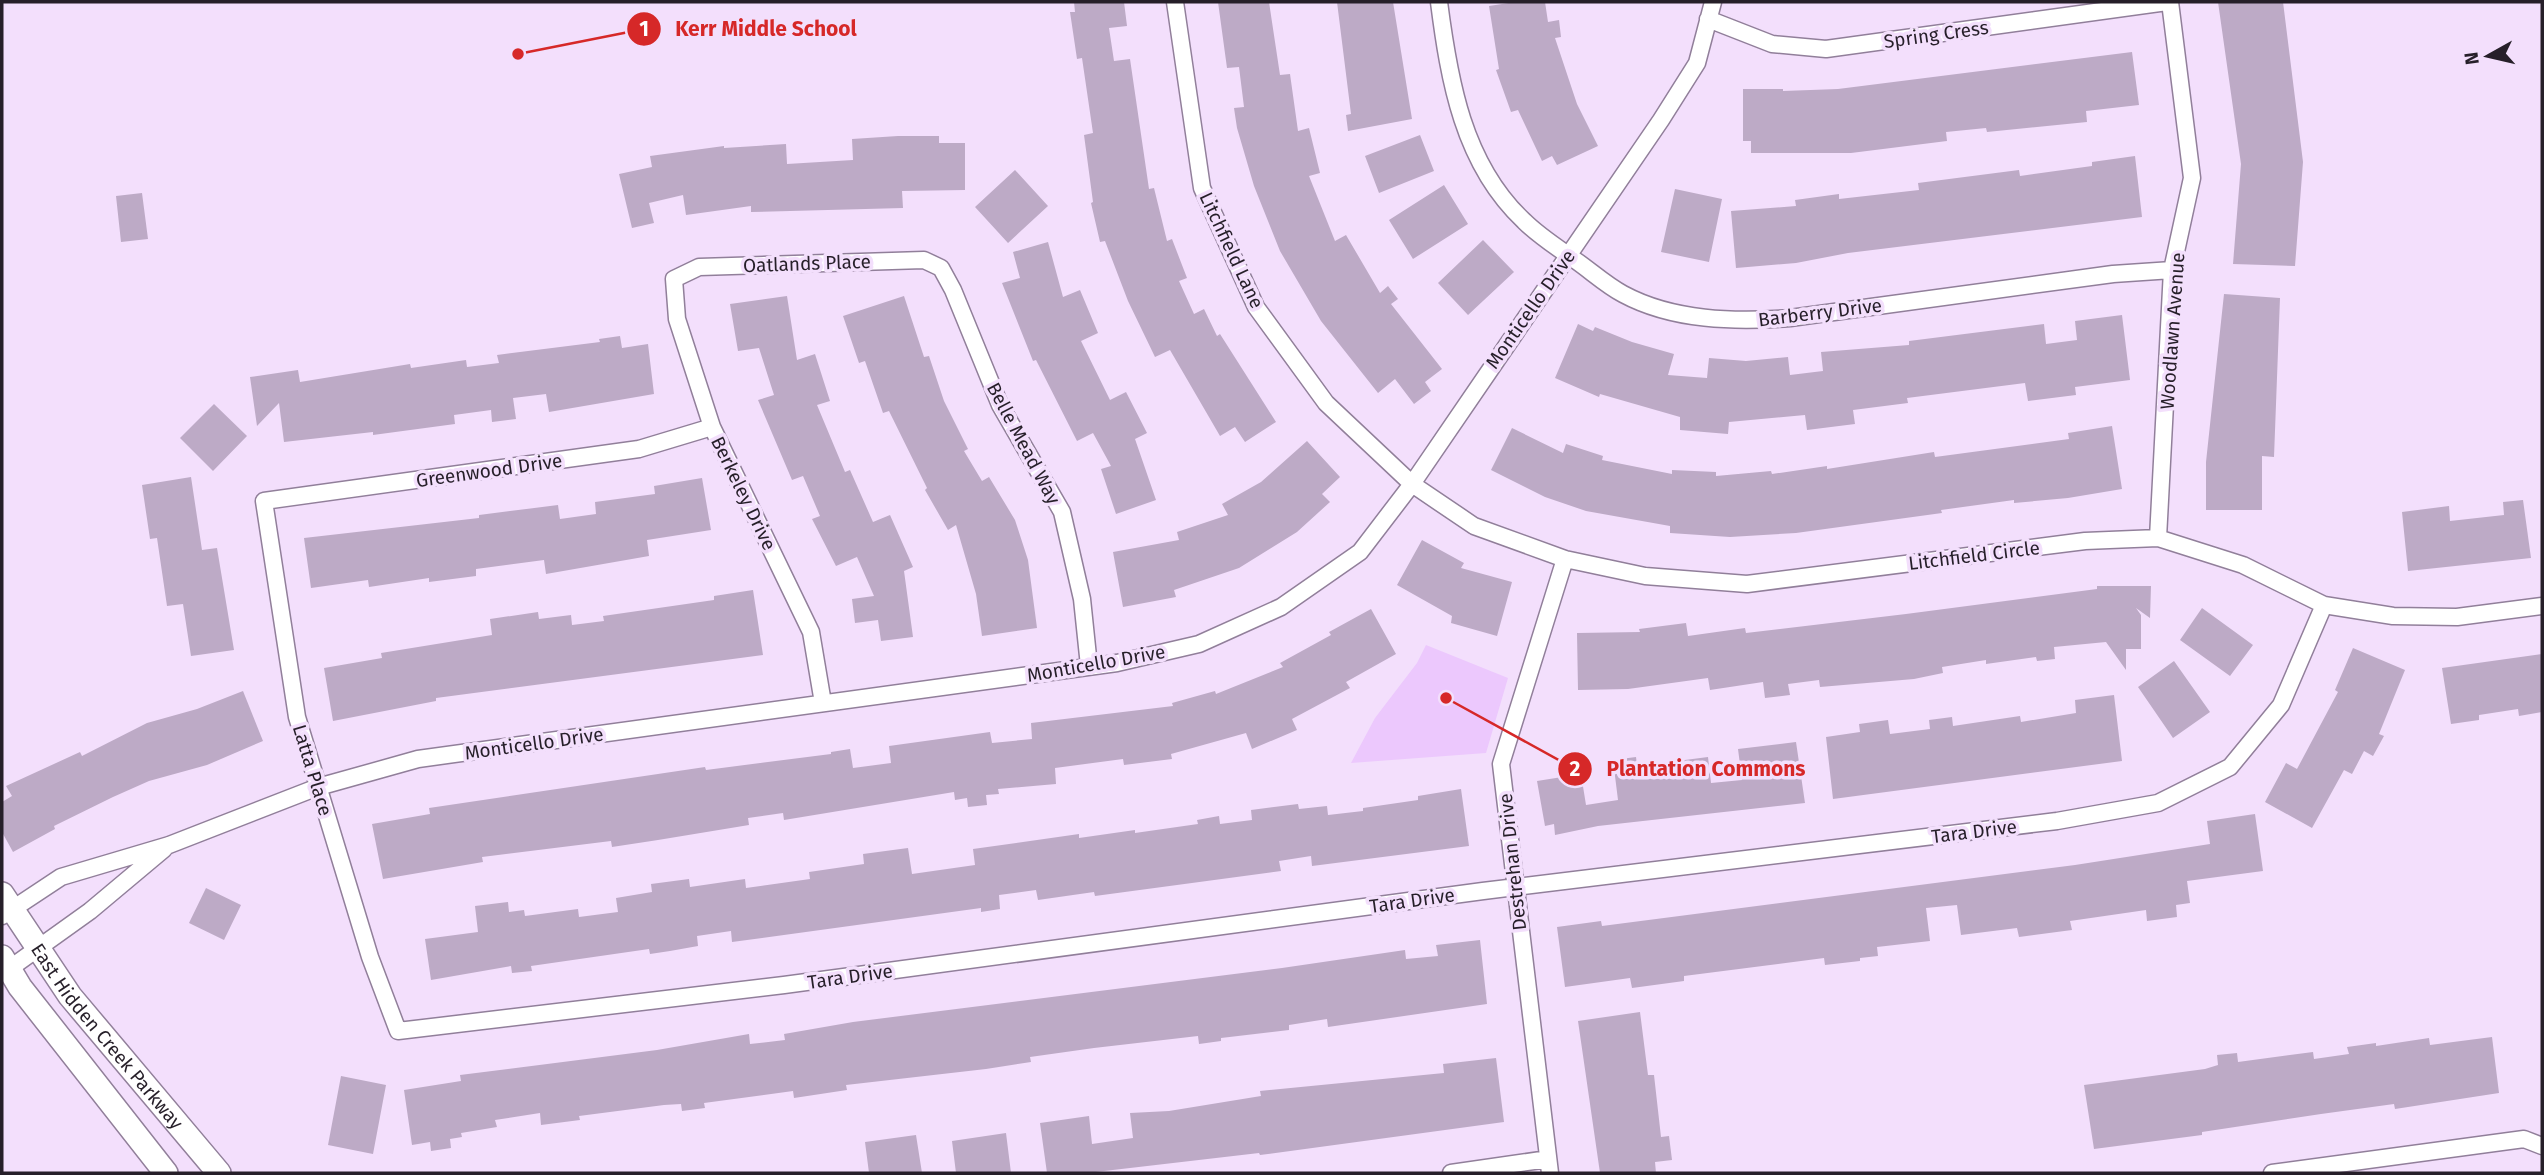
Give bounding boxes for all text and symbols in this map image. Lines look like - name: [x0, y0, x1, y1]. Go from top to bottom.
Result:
- callout: Kerr Middle School: [626, 8, 871, 50]
- text: 1: [639, 16, 649, 42]
- text: Kerr Middle School: [675, 16, 858, 42]
- street label: Spring Cress: [1882, 16, 1990, 53]
- north arrow: [2453, 21, 2523, 91]
- text: N: [2459, 50, 2484, 66]
- street label: Litchfield Lane: [1195, 188, 1269, 312]
- street label: Monticello Drive: [1481, 245, 1580, 373]
- street label: Oatlands Place: [743, 250, 871, 277]
- street label: Woodlawn Avenue: [2156, 252, 2189, 410]
- street label: Barberry Drive: [1757, 293, 1883, 331]
- street label: Belle Mead Way: [982, 378, 1066, 509]
- street label: Berkeley Drive: [706, 433, 781, 554]
- street label: Greenwood Drive: [414, 449, 564, 492]
- street label: Litchfield Circle: [1907, 536, 2041, 575]
- street label: Monticello Drive: [1025, 640, 1167, 687]
- street label: Latta Place: [288, 722, 337, 819]
- street label: Monticello Drive: [463, 722, 605, 765]
- callout: Plantation Commons: [1558, 748, 1820, 790]
- text: 2: [1570, 756, 1581, 782]
- text: Plantation Commons: [1607, 756, 1805, 782]
- street label: Destrehan Drive: [1494, 792, 1531, 932]
- street label: Tara Drive: [1930, 815, 2018, 848]
- street label: Tara Drive: [1368, 883, 1456, 918]
- street label: East Hidden Creek Parkway: [26, 939, 188, 1134]
- street label: Tara Drive: [806, 959, 894, 994]

